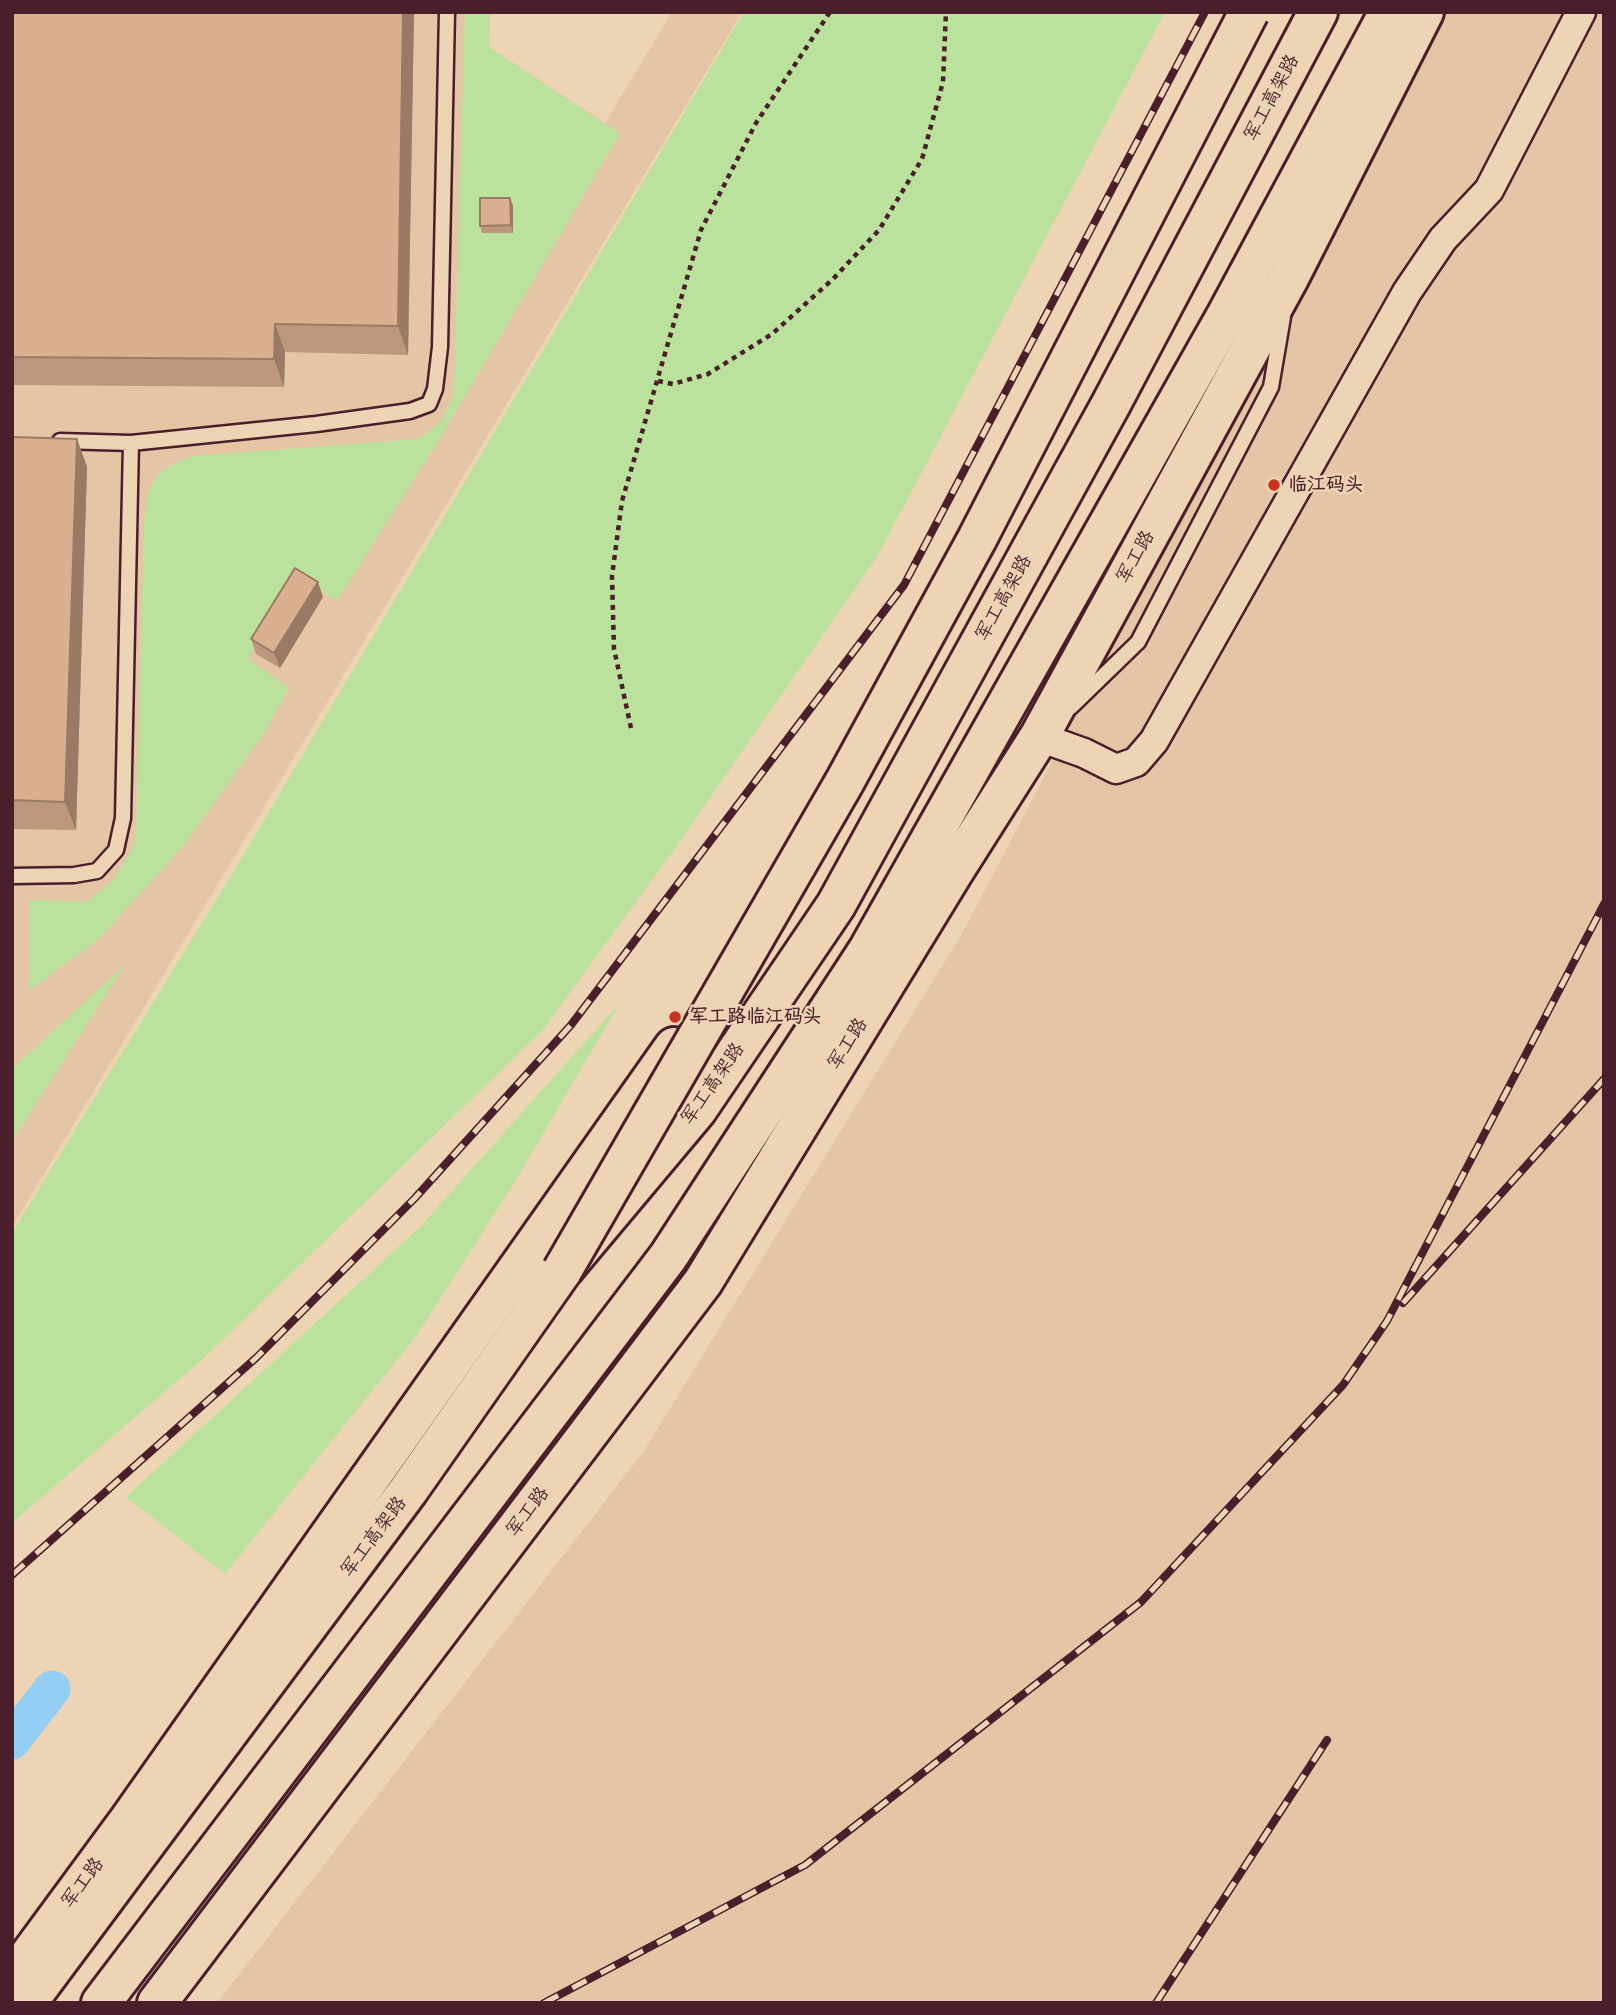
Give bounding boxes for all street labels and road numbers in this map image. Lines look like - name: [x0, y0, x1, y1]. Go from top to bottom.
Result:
- street label: 军工高架路: [1240, 51, 1304, 145]
- street label: 军工路: [1112, 527, 1160, 587]
- street label: 军工高架路: [971, 551, 1037, 645]
- street label: 军工路: [823, 1014, 873, 1074]
- street label: 军工高架路: [676, 1039, 750, 1129]
- street label: 军工路: [502, 1482, 554, 1542]
- street label: 军工高架路: [336, 1492, 412, 1582]
- street label: 军工路: [57, 1853, 109, 1913]

